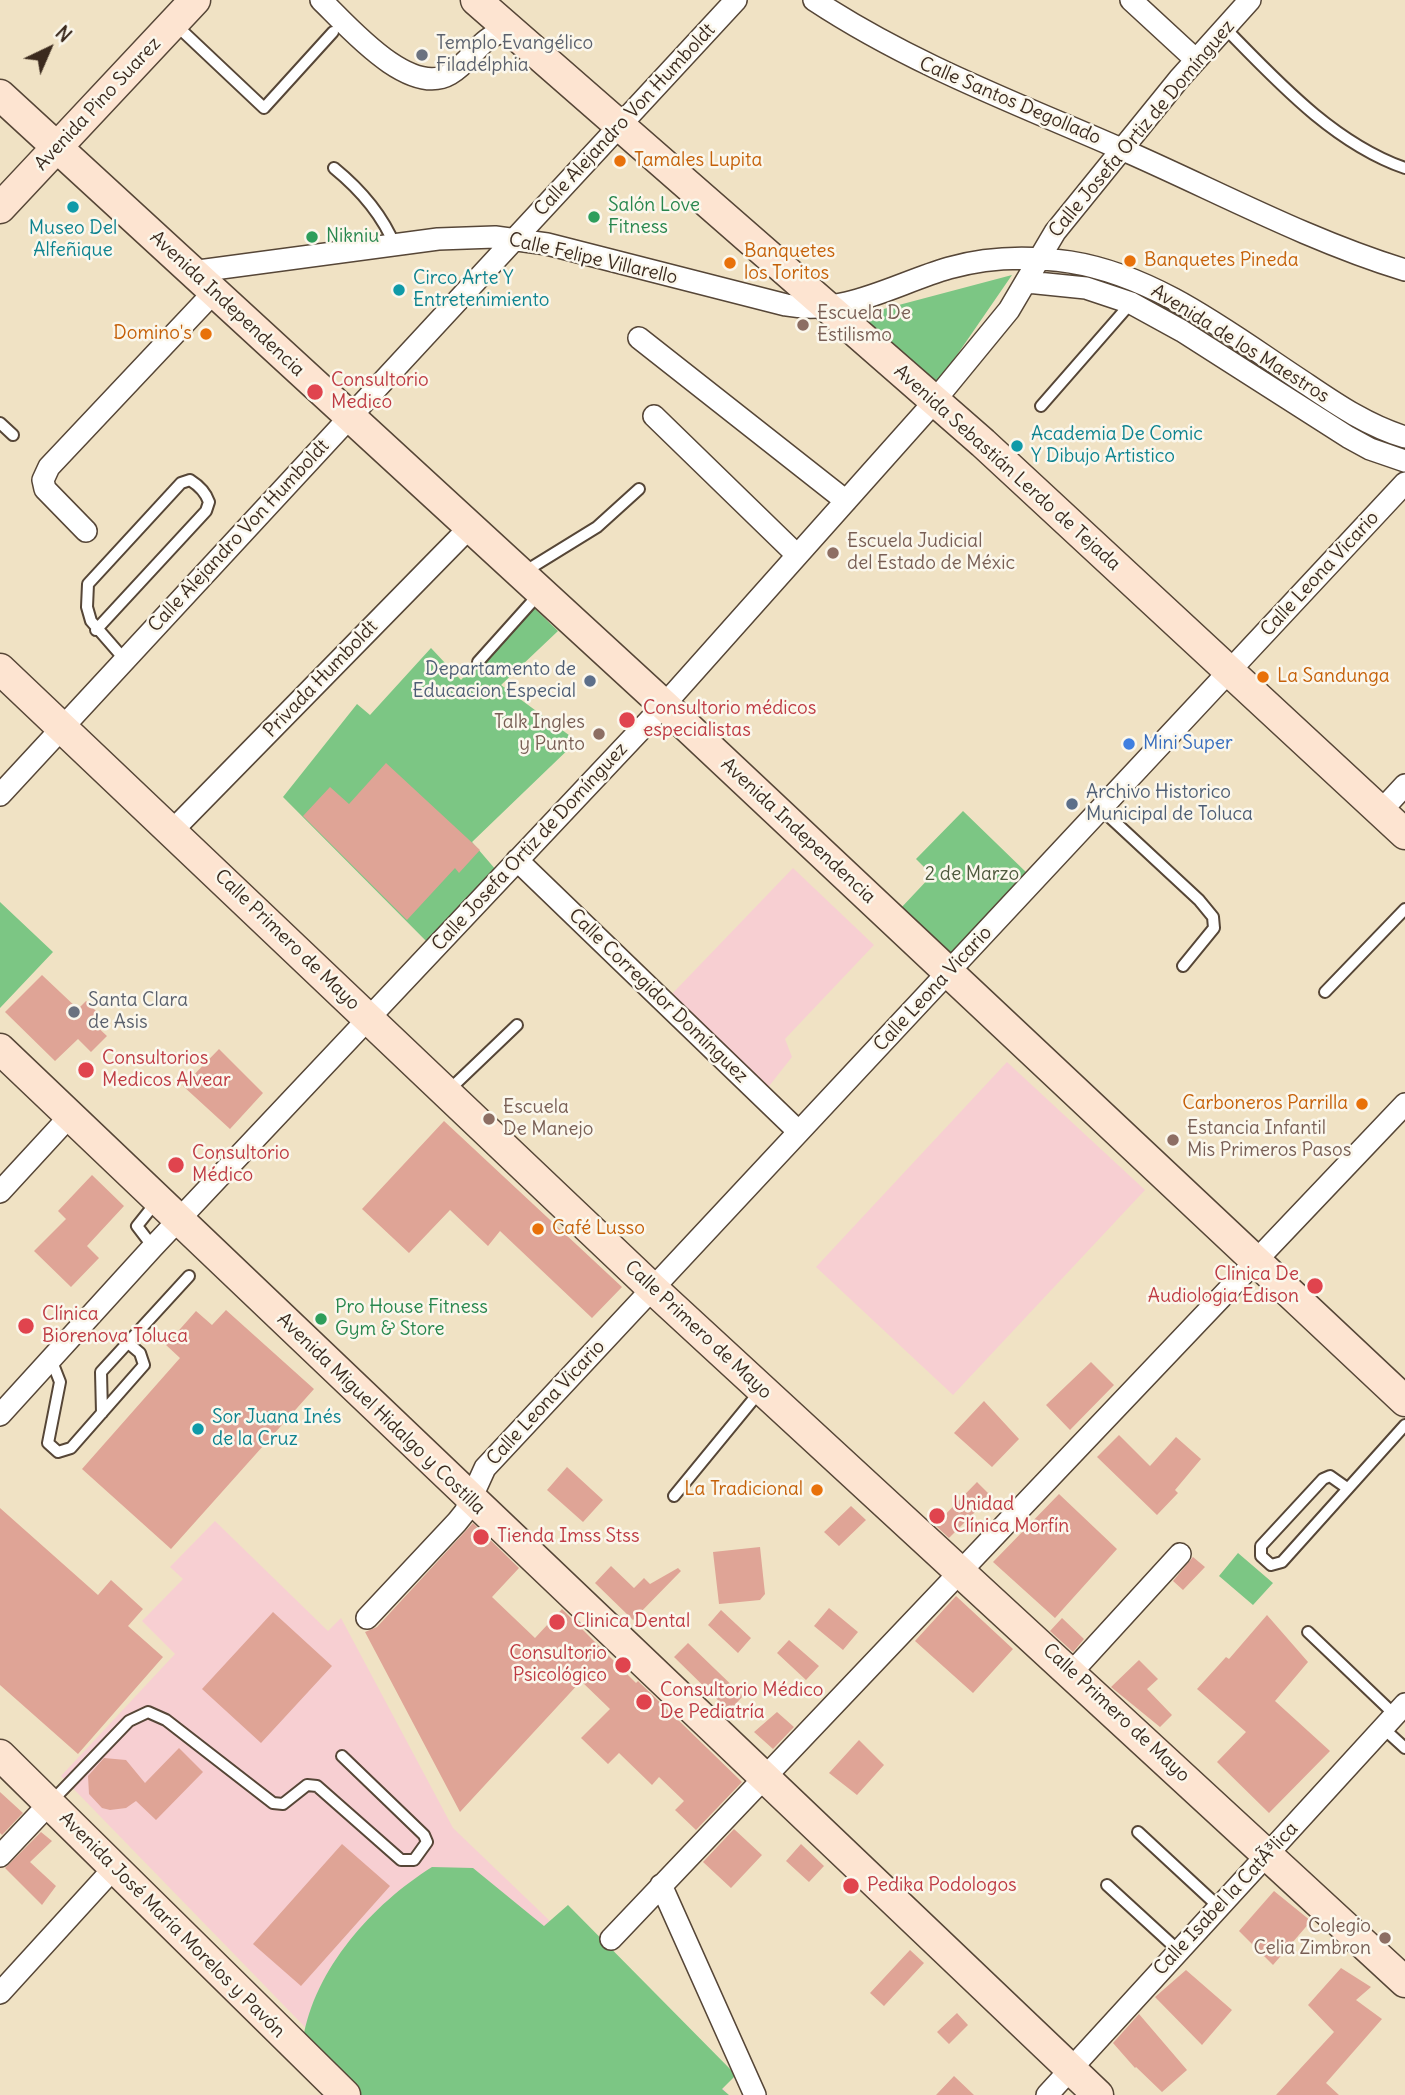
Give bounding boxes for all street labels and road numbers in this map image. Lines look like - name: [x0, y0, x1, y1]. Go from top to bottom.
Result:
- street label: Calle Josefa Ortiz de Domínguez: [1044, 16, 1240, 242]
- street label: Calle Alejandro Von Humboldt: [530, 19, 720, 221]
- street label: Avenida Pino Suarez: [30, 33, 166, 175]
- street label: Calle Santos Degollado: [916, 52, 1104, 150]
- street label: Avenida Independencia: [145, 226, 309, 382]
- street label: Calle Felipe Villarello: [506, 228, 680, 290]
- street label: Avenida de los Maestros: [1147, 280, 1333, 408]
- street label: Avenida Sebastián Lerdo de Tejada: [889, 360, 1125, 576]
- street label: Calle Alejandro Von Humboldt: [144, 435, 334, 637]
- street label: Calle Leona Vicario: [1256, 507, 1384, 641]
- street label: Privada Humboldt: [259, 616, 383, 742]
- street label: Calle Josefa Ortiz de Domínguez: [427, 738, 633, 956]
- street label: Avenida Independencia: [716, 753, 880, 909]
- street label: Calle Primero de Mayo: [210, 865, 364, 1015]
- street label: Calle Corregidor Domínguez: [564, 904, 752, 1088]
- street label: Calle Leona Vicario: [869, 922, 997, 1056]
- street label: Calle Primero de Mayo: [620, 1256, 776, 1404]
- street label: Avenida Miguel Hidalgo y Costilla: [272, 1308, 490, 1520]
- street label: Calle Leona Vicario: [482, 1336, 610, 1470]
- street label: Calle Primero de Mayo: [1038, 1639, 1194, 1787]
- street label: Avenida José María Morelos y Pavón: [54, 1807, 290, 2043]
- street label: Calle Isabel la CatÃ³lica: [1149, 1818, 1303, 1980]

